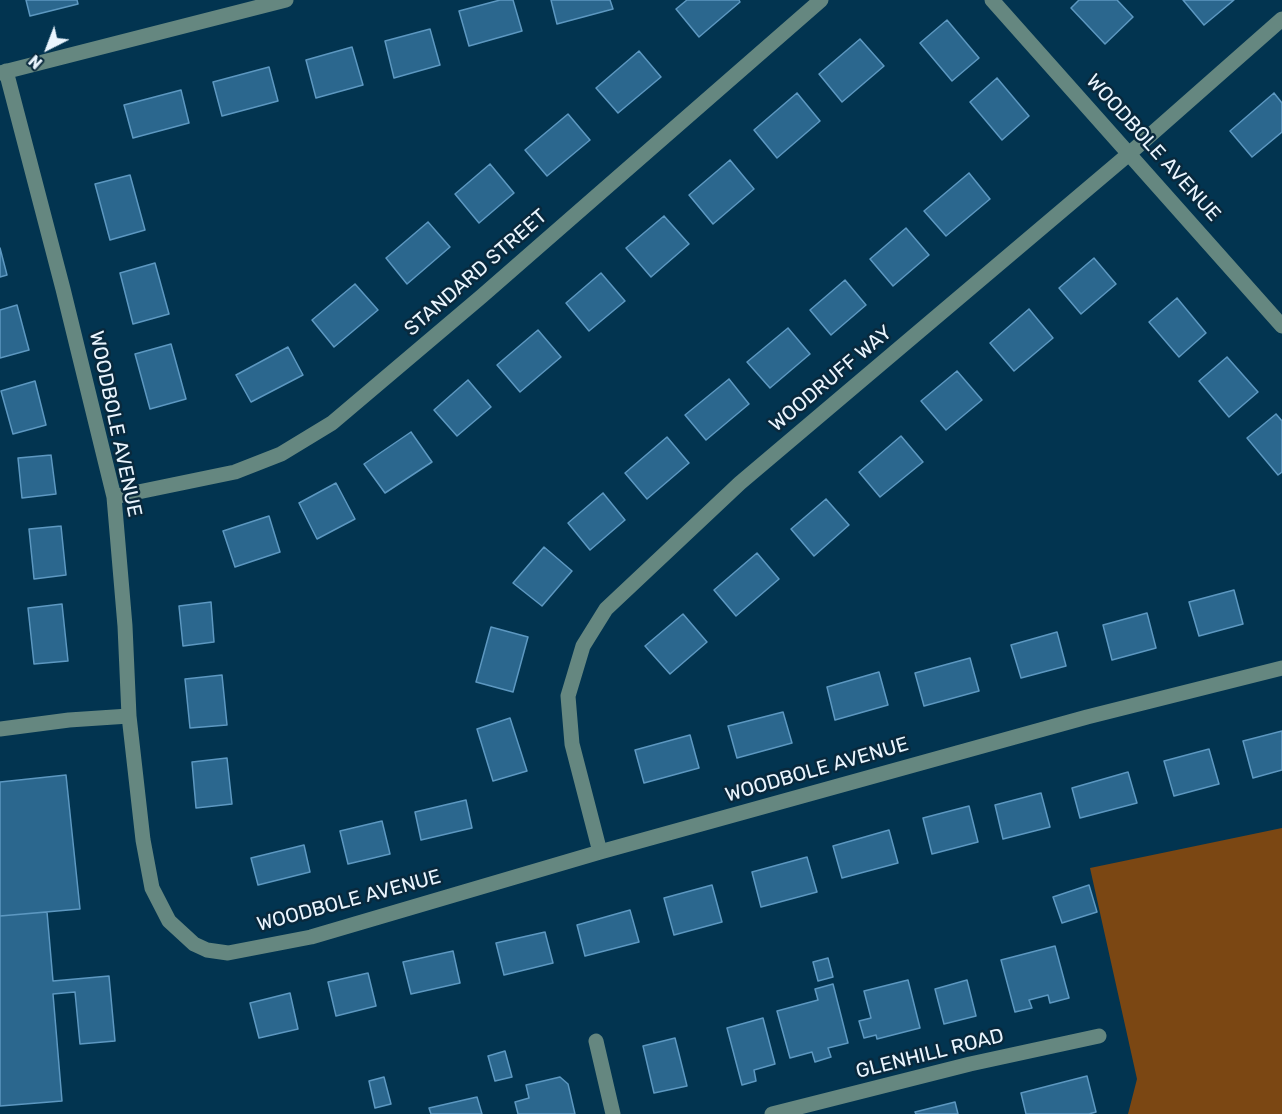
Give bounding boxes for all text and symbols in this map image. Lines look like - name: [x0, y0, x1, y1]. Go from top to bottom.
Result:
- north arrow: [18, 18, 78, 78]
- text: N: [25, 51, 46, 73]
- street label: WOODBOLE AVENUE: [1081, 70, 1225, 226]
- street label: STANDARD STREET: [400, 205, 552, 341]
- street label: WOODRUFF WAY: [765, 321, 897, 437]
- street label: WOODBOLE AVENUE: [84, 329, 146, 519]
- street label: WOODBOLE AVENUE: [723, 732, 911, 808]
- street label: WOODBOLE AVENUE: [254, 865, 444, 937]
- street label: GLENHILL ROAD: [854, 1024, 1006, 1084]

